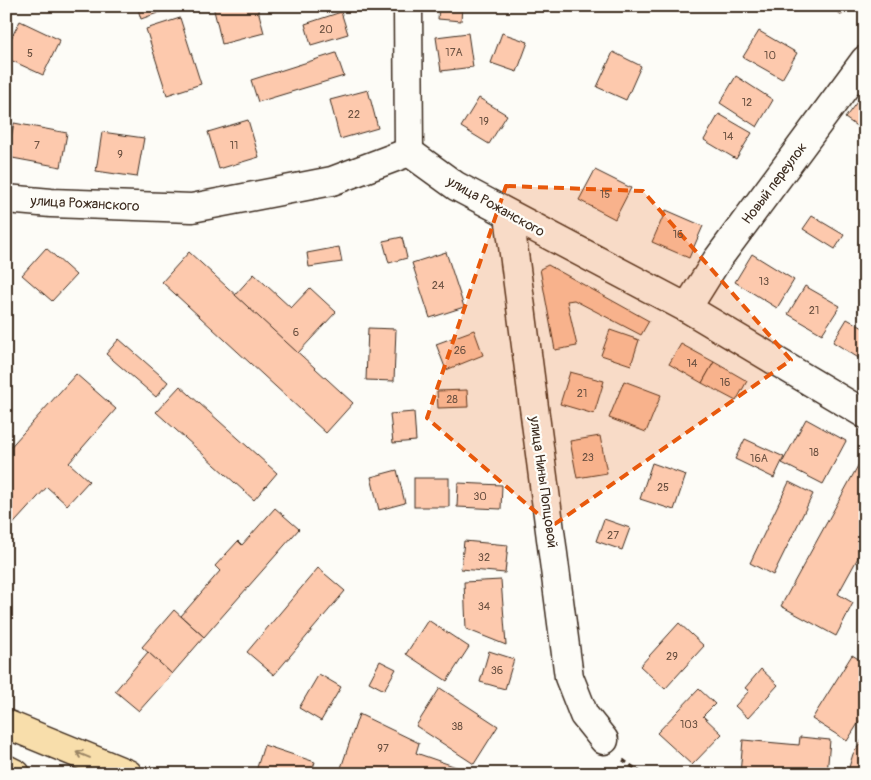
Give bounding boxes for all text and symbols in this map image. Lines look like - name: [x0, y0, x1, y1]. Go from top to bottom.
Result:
- house number: 20: [319, 23, 333, 36]
- house number: 17А: [445, 46, 463, 59]
- house number: 5: [27, 47, 33, 60]
- house number: 10: [764, 49, 776, 62]
- house number: 12: [742, 96, 752, 109]
- house number: 22: [348, 108, 360, 121]
- house number: 19: [479, 115, 489, 128]
- house number: 14: [723, 130, 734, 143]
- house number: 7: [34, 139, 40, 152]
- house number: 11: [230, 139, 238, 152]
- street label: Новый переулок: [738, 139, 811, 227]
- house number: 9: [117, 148, 123, 161]
- street label: улица Рожанского: [443, 172, 548, 241]
- house number: 15: [600, 188, 610, 201]
- street label: улица Рожанского: [29, 192, 140, 215]
- house number: 16: [673, 228, 683, 241]
- house number: 13: [759, 275, 769, 288]
- house number: 24: [432, 279, 445, 292]
- house number: 21: [809, 304, 819, 317]
- house number: 6: [293, 326, 299, 339]
- house number: 26: [454, 344, 466, 357]
- house number: 14: [687, 357, 698, 370]
- house number: 16: [720, 376, 730, 389]
- house number: 21: [577, 387, 587, 400]
- house number: 28: [446, 393, 458, 406]
- street label: улица Нины Попцовой: [526, 414, 561, 549]
- house number: 18: [809, 446, 819, 459]
- house number: 23: [582, 451, 594, 464]
- house number: 16А: [750, 452, 768, 465]
- house number: 25: [657, 481, 669, 494]
- house number: 30: [473, 490, 487, 503]
- house number: 27: [607, 529, 619, 542]
- house number: 32: [478, 551, 490, 564]
- house number: 34: [478, 600, 491, 613]
- house number: 29: [666, 650, 678, 663]
- house number: 36: [491, 664, 503, 677]
- house number: 103: [680, 718, 698, 731]
- house number: 38: [451, 720, 463, 733]
- house number: 97: [377, 742, 389, 755]
- one-way arrow: [76, 750, 91, 760]

